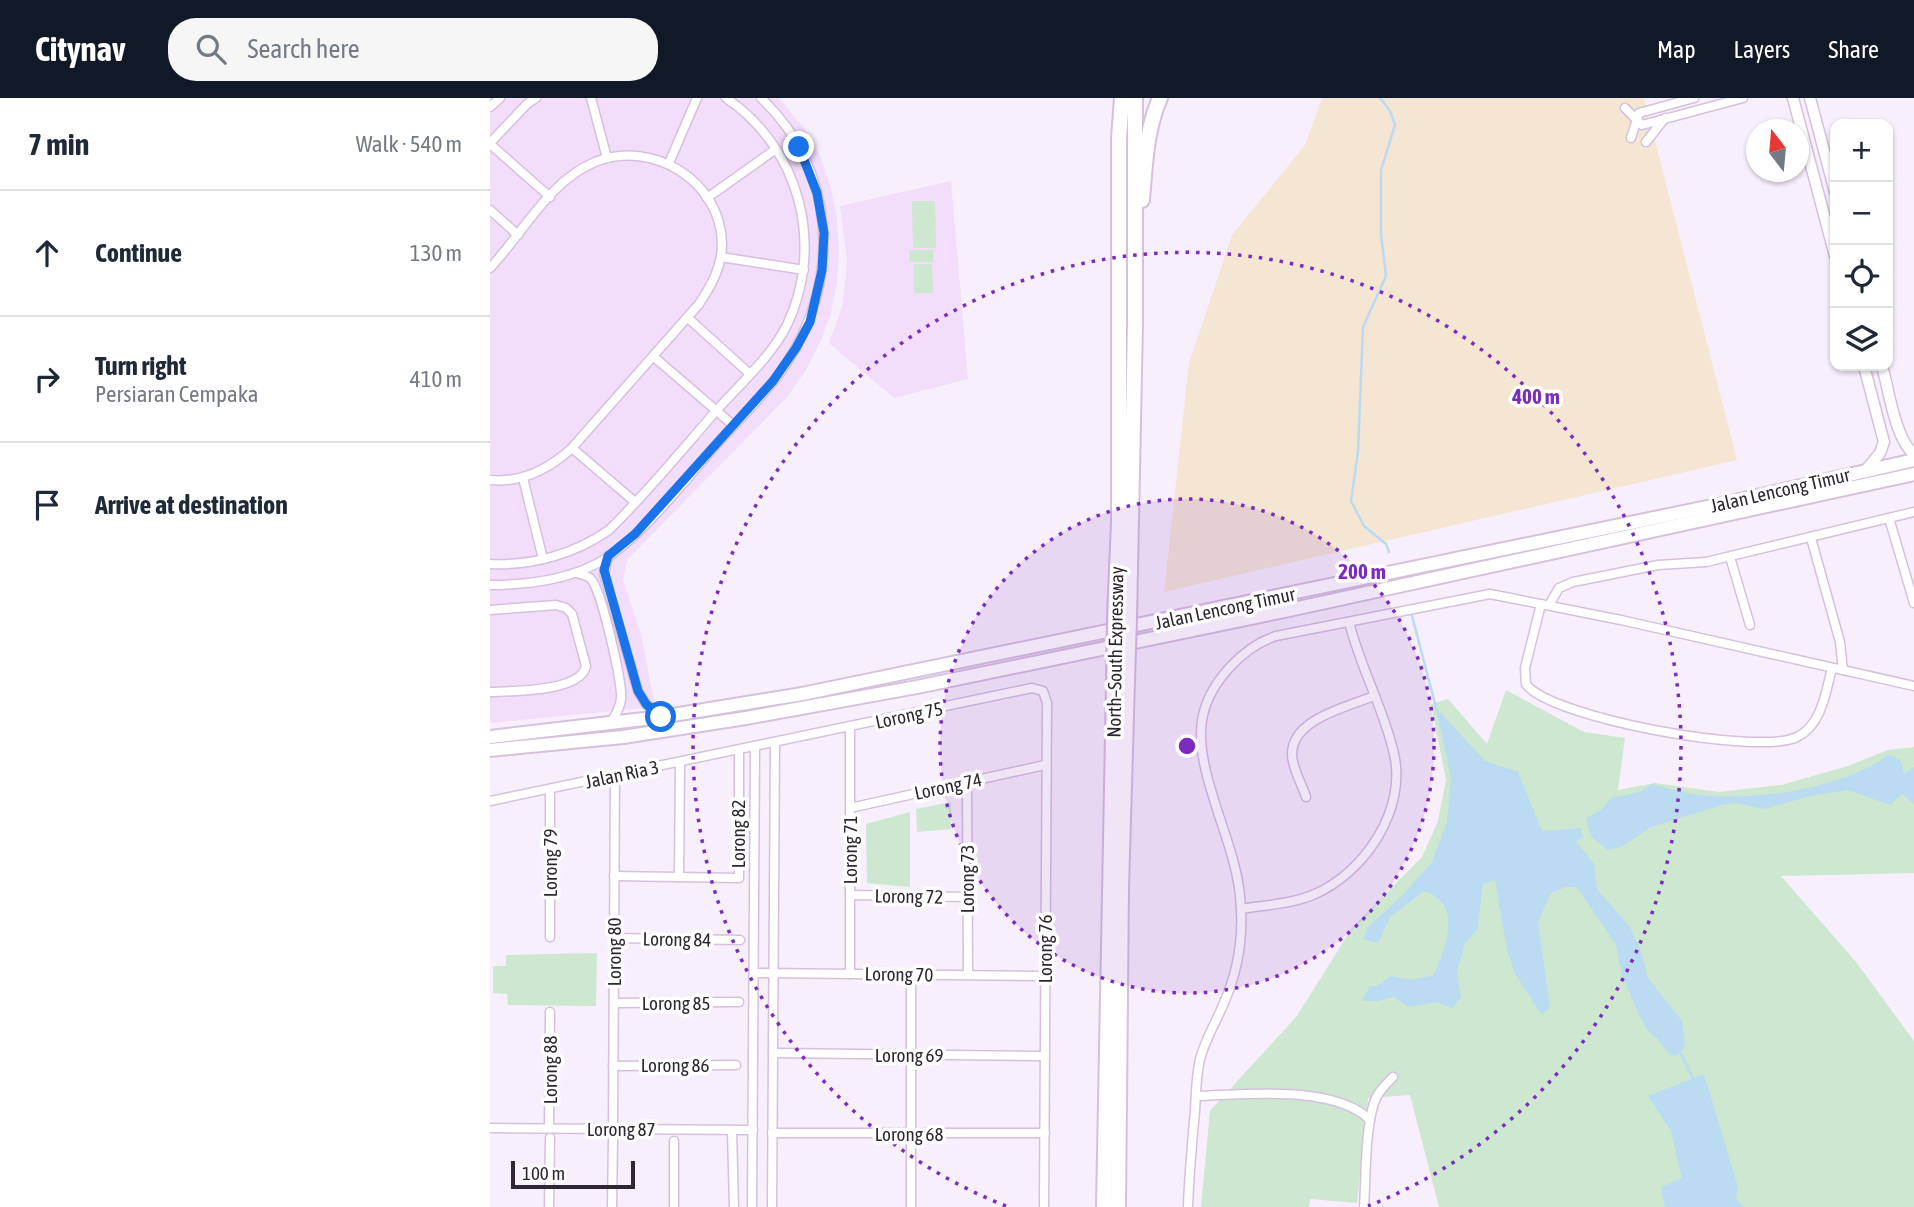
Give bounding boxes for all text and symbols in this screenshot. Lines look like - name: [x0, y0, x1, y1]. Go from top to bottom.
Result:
- search box: [168, 18, 658, 81]
- text: Citynav: [35, 30, 126, 68]
- icon: search: [192, 30, 230, 68]
- text: Search here: [248, 34, 360, 64]
- text: Map: [1657, 36, 1696, 63]
- text: Layers: [1734, 36, 1790, 63]
- text: Share: [1828, 36, 1879, 63]
- north arrow: [1746, 119, 1809, 182]
- map controls: [1830, 119, 1893, 371]
- button: +: [1830, 119, 1893, 182]
- text: 7 min: [28, 127, 89, 161]
- text: Walk · 540 m: [356, 131, 462, 157]
- route end: [783, 131, 814, 162]
- button: −: [1830, 182, 1893, 245]
- icon: ahead: [28, 234, 66, 272]
- text: Continue: [95, 238, 182, 268]
- text: 130 m: [410, 240, 462, 266]
- button: locate: [1830, 245, 1893, 308]
- button: layers: [1830, 308, 1893, 371]
- text: Turn right: [95, 351, 186, 381]
- icon: right: [28, 360, 66, 398]
- text: 410 m: [410, 366, 462, 392]
- text: Persiaran Cempaka: [95, 381, 258, 407]
- text: 400 m: [1511, 384, 1560, 408]
- street label: Jalan Lencong Timur: [1708, 463, 1852, 517]
- icon: arrive: [28, 486, 66, 524]
- text: Arrive at destination: [95, 490, 288, 520]
- text: 200 m: [1338, 559, 1386, 583]
- street label: North–South Expressway: [1103, 566, 1127, 738]
- street label: Jalan Lencong Timur: [1153, 582, 1297, 634]
- street label: Lorong 75: [873, 697, 945, 733]
- route start: [645, 701, 676, 732]
- centre of rings: [1175, 734, 1199, 758]
- street label: Jalan Ria 3: [583, 755, 661, 793]
- street label: Lorong 74: [912, 768, 984, 804]
- street label: Lorong 82: [727, 800, 749, 868]
- street label: Lorong 71: [839, 816, 861, 884]
- street label: Lorong 79: [539, 829, 561, 897]
- street label: Lorong 73: [956, 845, 978, 913]
- street label: Lorong 72: [874, 884, 944, 908]
- street label: Lorong 76: [1034, 915, 1056, 983]
- street label: Lorong 80: [603, 918, 625, 986]
- street label: Lorong 84: [642, 927, 712, 951]
- street label: Lorong 70: [864, 962, 934, 986]
- street label: Lorong 85: [642, 992, 710, 1014]
- street label: Lorong 88: [539, 1036, 561, 1104]
- street label: Lorong 69: [875, 1044, 943, 1066]
- street label: Lorong 86: [641, 1054, 709, 1076]
- street label: Lorong 87: [587, 1118, 655, 1140]
- street label: Lorong 68: [875, 1123, 943, 1145]
- scale bar: [511, 1158, 635, 1190]
- text: 100 m: [522, 1162, 565, 1184]

